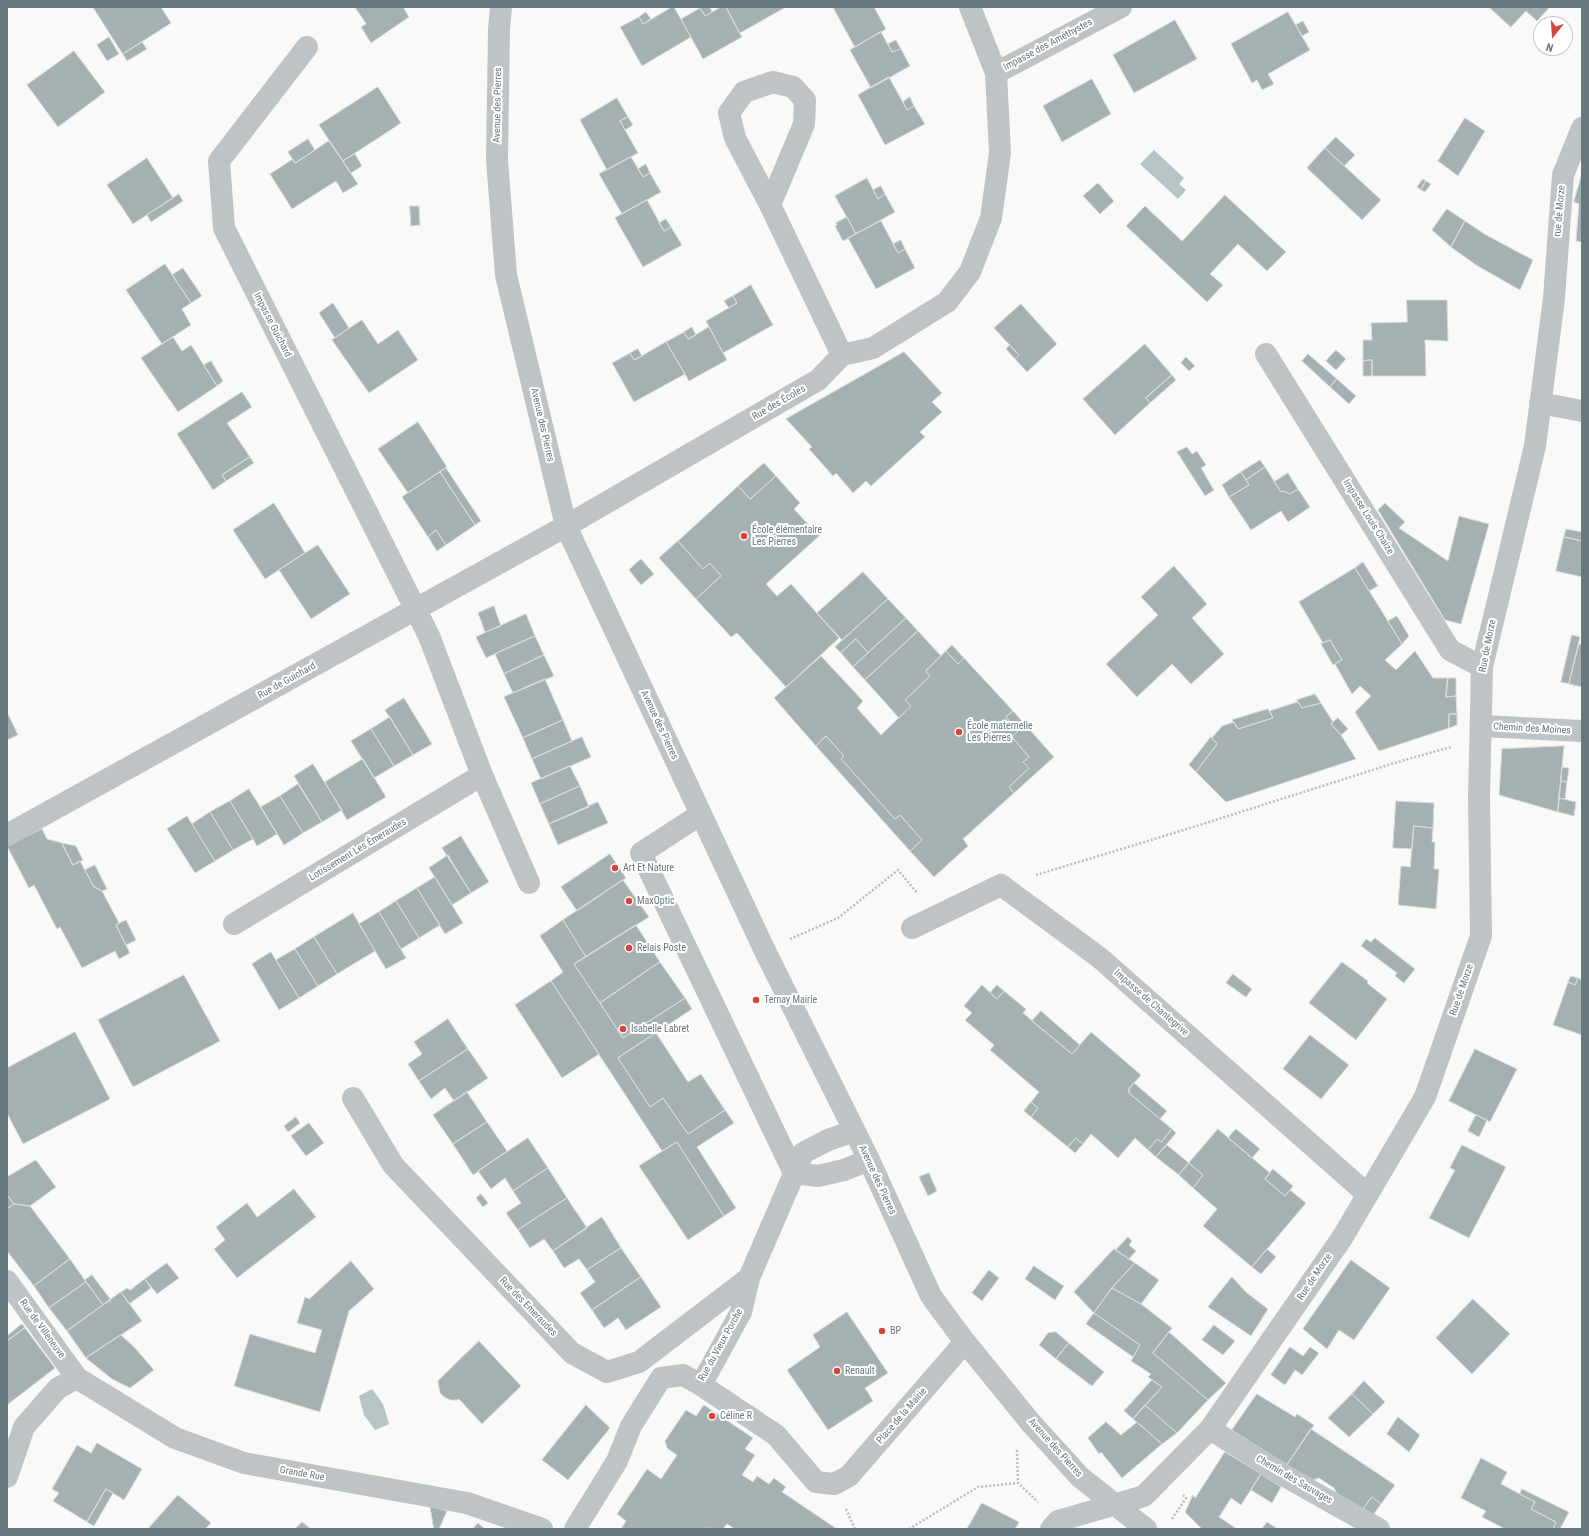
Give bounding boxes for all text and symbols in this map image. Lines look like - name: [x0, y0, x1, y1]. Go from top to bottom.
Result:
- street label: Impasse des Améthystes: [1001, 16, 1095, 74]
- north arrow: [1533, 16, 1573, 56]
- text: N: [1545, 40, 1555, 54]
- street label: Avenue des Pierres: [491, 67, 505, 143]
- street label: rue de Morze: [1552, 185, 1568, 237]
- street label: Impasse Guichard: [251, 291, 293, 359]
- street label: Rue des Écoles: [750, 383, 808, 423]
- street label: Avenue des Pierres: [528, 387, 556, 463]
- street label: Impasse Louis Chaize: [1340, 477, 1396, 557]
- place label: École élémentaire Les Pierres: [752, 524, 822, 548]
- marker: École élémentaire Les Pierres: [739, 531, 749, 541]
- street label: Rue de Morze: [1477, 619, 1499, 673]
- street label: Rue de Guichard: [256, 660, 318, 702]
- street label: Avenue des Pierres: [638, 688, 680, 762]
- place label: École maternelle Les Pierres: [967, 720, 1033, 744]
- street label: Chemin des Moines: [1493, 721, 1571, 737]
- marker: École maternelle Les Pierres: [954, 727, 964, 737]
- street label: Lotissement Les Émeraudes: [307, 816, 409, 884]
- place label: Art Et Nature: [623, 862, 674, 874]
- marker: Art Et Nature: [610, 863, 620, 873]
- place label: MaxOptic: [637, 895, 675, 907]
- marker: MaxOptic: [624, 896, 634, 906]
- place label: Relais Poste: [637, 942, 686, 954]
- marker: Relais Poste: [624, 943, 634, 953]
- street label: Rue de Morze: [1448, 963, 1476, 1017]
- street label: Impasse de Chantegrive: [1111, 967, 1191, 1039]
- place label: Ternay Mairie: [764, 994, 817, 1006]
- marker: Ternay Mairie: [751, 995, 761, 1005]
- place label: Isabelle Labret: [631, 1023, 689, 1035]
- marker: Isabelle Labret: [618, 1024, 628, 1034]
- street label: Avenue des Pierres: [856, 1143, 898, 1217]
- street label: Rue de Morze: [1295, 1251, 1335, 1303]
- street label: Rue des Emeraudes: [497, 1275, 559, 1339]
- street label: Rue de Villeneuve: [17, 1297, 67, 1361]
- street label: Rue du Vieux Porche: [696, 1307, 746, 1383]
- place label: BP: [890, 1325, 901, 1337]
- marker: BP: [877, 1326, 887, 1336]
- place label: Renault: [845, 1365, 875, 1377]
- marker: Renault: [832, 1366, 842, 1376]
- street label: Place de la Mairie: [874, 1386, 930, 1446]
- place label: Céline R: [720, 1410, 752, 1422]
- marker: Céline R: [707, 1411, 717, 1421]
- street label: Avenue des Pierres: [1025, 1416, 1085, 1480]
- street label: Chemin des Sauvages: [1253, 1453, 1335, 1507]
- street label: Grande Rue: [279, 1464, 325, 1484]

